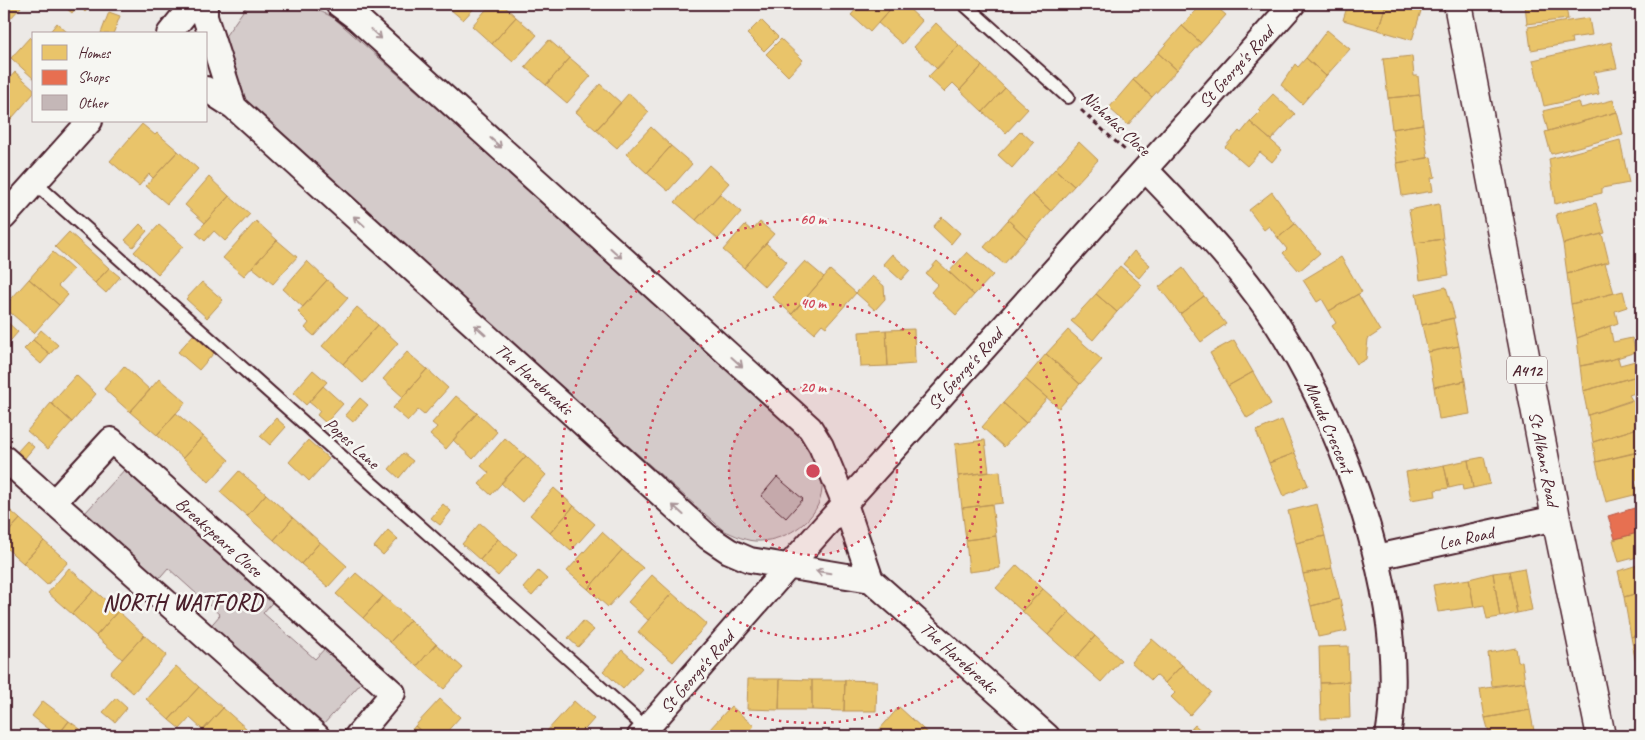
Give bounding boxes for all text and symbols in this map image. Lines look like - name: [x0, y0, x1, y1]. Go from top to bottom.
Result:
- street label: St George's Road: [1194, 20, 1280, 112]
- one-way arrow: [369, 28, 382, 40]
- legend: [32, 32, 208, 122]
- text: Homes: [78, 44, 112, 63]
- text: Shops: [78, 68, 111, 87]
- street label: Nicholas Close: [1077, 86, 1156, 161]
- text: Other: [78, 94, 109, 113]
- one-way arrow: [490, 138, 503, 149]
- text: 60 m: [800, 210, 827, 229]
- one-way arrow: [353, 215, 366, 227]
- one-way arrow: [610, 247, 623, 258]
- text: 40 m: [800, 294, 827, 313]
- street label: St George's Road: [923, 322, 1009, 414]
- one-way arrow: [473, 324, 486, 336]
- street label: The Harebreaks: [491, 338, 579, 421]
- one-way arrow: [730, 356, 743, 368]
- road number: A412: [1507, 356, 1547, 384]
- street label: Maude Crescent: [1300, 377, 1359, 479]
- text: 20 m: [800, 378, 827, 397]
- street label: St Albans Road: [1524, 410, 1565, 511]
- street label: Popes Lane: [320, 413, 385, 474]
- centre of rings: [804, 462, 822, 480]
- street label: Breakspeare Close: [171, 492, 268, 582]
- one-way arrow: [672, 504, 685, 516]
- street label: Lea Road: [1437, 521, 1498, 555]
- one-way arrow: [815, 567, 831, 577]
- district label: NORTH WATFORD: [103, 589, 265, 617]
- street label: The Harebreaks: [916, 617, 1004, 700]
- street label: St George's Road: [655, 624, 741, 718]

